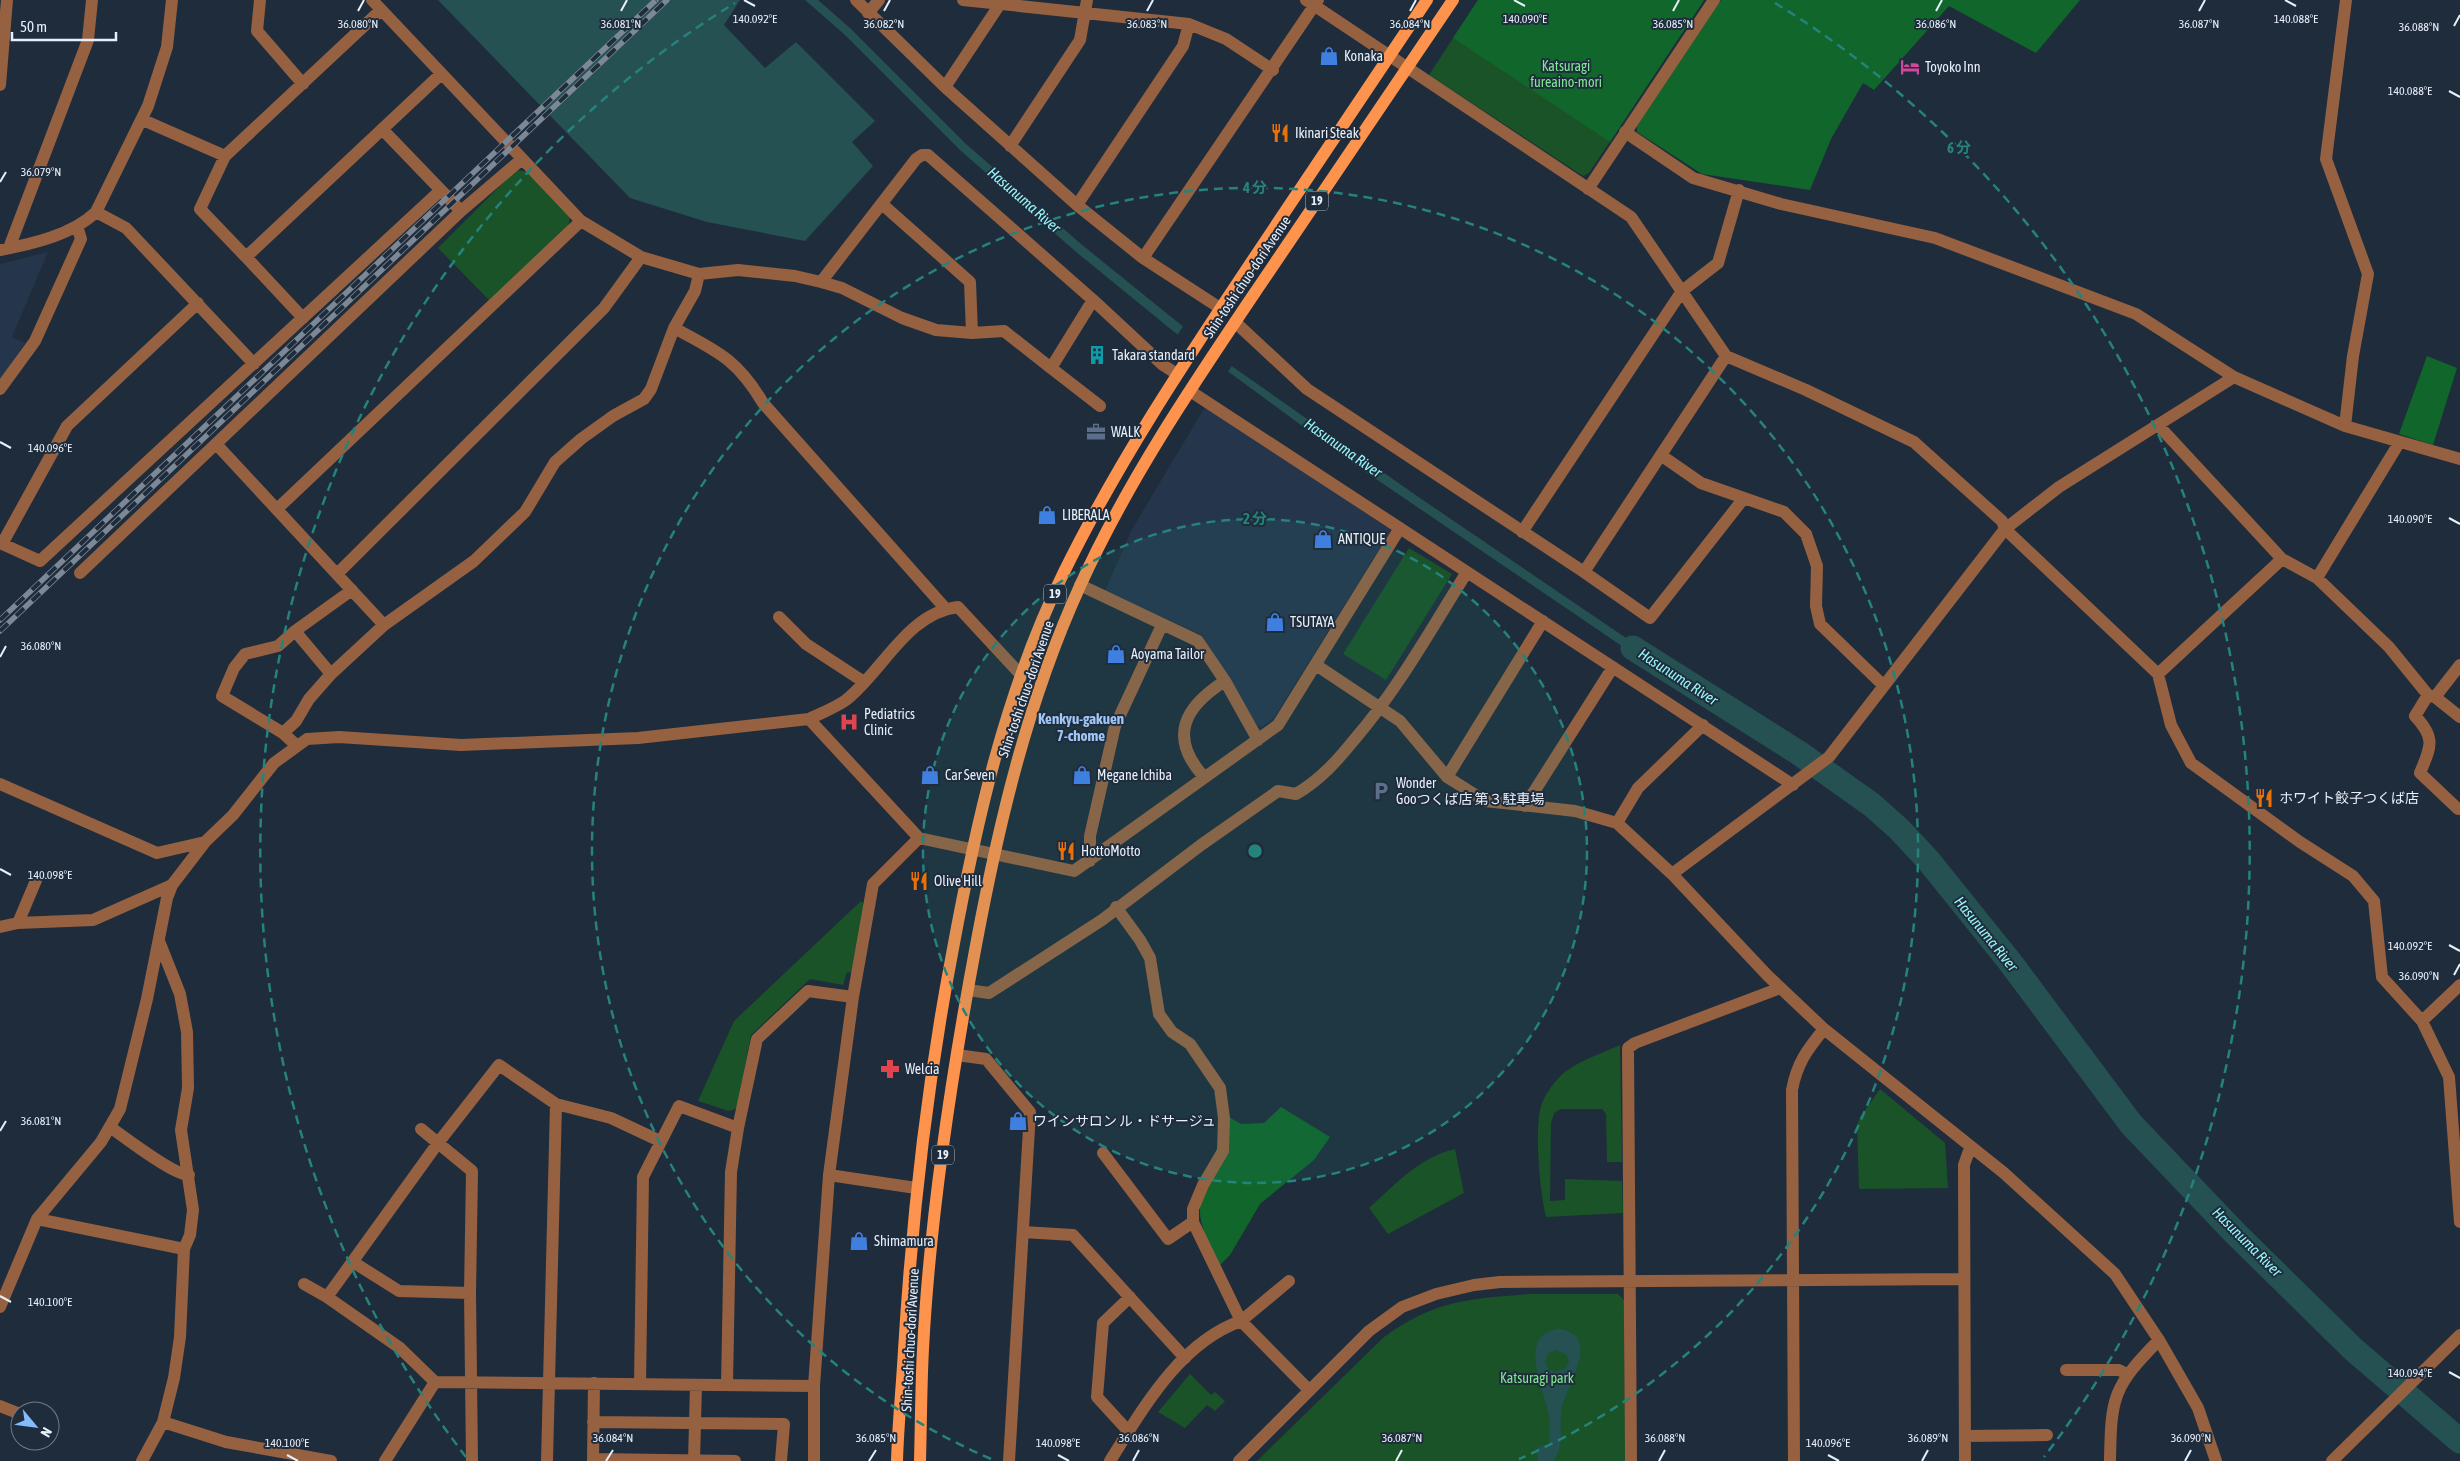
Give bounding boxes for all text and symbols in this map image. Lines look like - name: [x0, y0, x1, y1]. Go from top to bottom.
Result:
- scale bar: [12, 10, 116, 42]
- text: 140.092°E: [733, 12, 777, 26]
- text: 140.090°E: [1503, 12, 1547, 26]
- text: 140.088°E: [2274, 12, 2318, 26]
- text: 36.080°N: [338, 17, 378, 31]
- text: 36.081°N: [601, 17, 641, 31]
- text: 36.082°N: [864, 17, 904, 31]
- text: 36.083°N: [1127, 17, 1167, 31]
- text: 36.084°N: [1390, 17, 1430, 31]
- text: 36.085°N: [1653, 17, 1693, 31]
- text: 36.086°N: [1916, 17, 1956, 31]
- text: 36.087°N: [2179, 17, 2219, 31]
- text: 50 m: [20, 18, 47, 35]
- text: 36.088°N: [2399, 20, 2439, 34]
- shop icon: Konaka: [1318, 45, 1340, 67]
- place label: Konaka: [1344, 48, 1383, 64]
- hotel icon: Toyoko Inn: [1899, 56, 1921, 78]
- park label: Katsuragi fureaino-mori: [1530, 58, 1602, 90]
- place label: Toyoko Inn: [1925, 59, 1980, 75]
- text: 140.088°E: [2388, 84, 2432, 98]
- restaurant icon: Ikinari Steak: [1269, 122, 1291, 144]
- place label: Ikinari Steak: [1295, 125, 1359, 141]
- text: 6 分: [1947, 139, 1971, 156]
- water label: Hasunuma River: [984, 163, 1065, 236]
- text: 36.079°N: [21, 165, 61, 179]
- text: 4 分: [1242, 179, 1267, 196]
- road number: 19: [1306, 192, 1328, 210]
- street label: Shin-toshi chuo-dori Avenue: [1200, 213, 1294, 341]
- building icon: Takara standard: [1086, 344, 1108, 366]
- place label: Takara standard: [1112, 347, 1195, 363]
- water label: Hasunuma River: [1301, 415, 1386, 481]
- office icon: WALK: [1085, 421, 1107, 443]
- place label: WALK: [1111, 424, 1140, 440]
- text: 140.096°E: [28, 441, 72, 455]
- shop icon: LIBERALA: [1036, 504, 1058, 526]
- place label: LIBERALA: [1062, 507, 1110, 523]
- text: 2 分: [1243, 510, 1267, 527]
- text: 140.090°E: [2388, 512, 2432, 526]
- shop icon: ANTIQUE: [1312, 528, 1334, 550]
- place label: ANTIQUE: [1338, 531, 1385, 547]
- road number: 19: [1044, 584, 1066, 604]
- shop icon: TSUTAYA: [1264, 611, 1286, 633]
- place label: TSUTAYA: [1290, 614, 1335, 630]
- street label: Shin-toshi chuo-dori Avenue: [995, 619, 1057, 759]
- text: 36.080°N: [21, 639, 61, 653]
- shop icon: Aoyama Tailor: [1105, 643, 1127, 665]
- water label: Hasunuma River: [1636, 645, 1721, 709]
- place label: Aoyama Tailor: [1131, 646, 1205, 662]
- place label: Pediatrics Clinic: [864, 706, 915, 738]
- district label: Kenkyu-gakuen 7-chome: [1038, 710, 1124, 744]
- hospital icon: Pediatrics Clinic: [838, 711, 860, 733]
- shop icon: Car Seven: [919, 764, 941, 786]
- shop icon: Megane Ichiba: [1071, 764, 1093, 786]
- place label: Car Seven: [945, 767, 995, 783]
- place label: Megane Ichiba: [1097, 767, 1172, 783]
- place label: Wonder Gooつくば店 第３駐車場: [1396, 775, 1545, 807]
- parking icon: Wonder Gooつくば店 第３駐車場: [1370, 780, 1392, 802]
- restaurant icon: ホワイト餃子つくば店: [2253, 787, 2275, 809]
- place label: ホワイト餃子つくば店: [2279, 790, 2419, 806]
- restaurant icon: HottoMotto: [1055, 840, 1077, 862]
- centre of rings: [1246, 842, 1264, 860]
- place label: HottoMotto: [1081, 843, 1141, 859]
- text: 140.098°E: [28, 868, 72, 882]
- restaurant icon: Olive Hill: [908, 870, 930, 892]
- place label: Olive Hill: [934, 873, 982, 889]
- water label: Hasunuma River: [1951, 893, 2022, 975]
- text: 140.092°E: [2388, 939, 2432, 953]
- text: 36.090°N: [2399, 969, 2439, 983]
- pharmacy icon: Welcia: [879, 1058, 901, 1080]
- place label: Welcia: [905, 1061, 940, 1077]
- shop icon: ワインサロン ル・ドサージュ: [1007, 1110, 1029, 1132]
- place label: ワインサロン ル・ドサージュ: [1033, 1113, 1216, 1129]
- text: 36.081°N: [21, 1114, 61, 1128]
- road number: 19: [932, 1146, 954, 1164]
- water label: Hasunuma River: [2209, 1204, 2286, 1280]
- shop icon: Shimamura: [848, 1230, 870, 1252]
- place label: Shimamura: [874, 1233, 934, 1249]
- street label: Shin-toshi chuo-dori Avenue: [898, 1268, 922, 1412]
- text: 140.100°E: [28, 1295, 72, 1309]
- text: 140.094°E: [2388, 1366, 2432, 1380]
- park label: Katsuragi park: [1500, 1370, 1574, 1386]
- north arrow: [10, 1401, 60, 1451]
- text: N: [37, 1425, 55, 1440]
- text: 36.084°N: [593, 1431, 633, 1445]
- text: 36.085°N: [856, 1431, 896, 1445]
- text: 36.086°N: [1119, 1431, 1159, 1445]
- text: 36.087°N: [1382, 1431, 1422, 1445]
- text: 36.088°N: [1645, 1431, 1685, 1445]
- text: 36.089°N: [1908, 1431, 1948, 1445]
- text: 36.090°N: [2171, 1431, 2211, 1445]
- text: 140.100°E: [265, 1436, 309, 1450]
- text: 140.098°E: [1036, 1436, 1080, 1450]
- text: 140.096°E: [1806, 1436, 1850, 1450]

